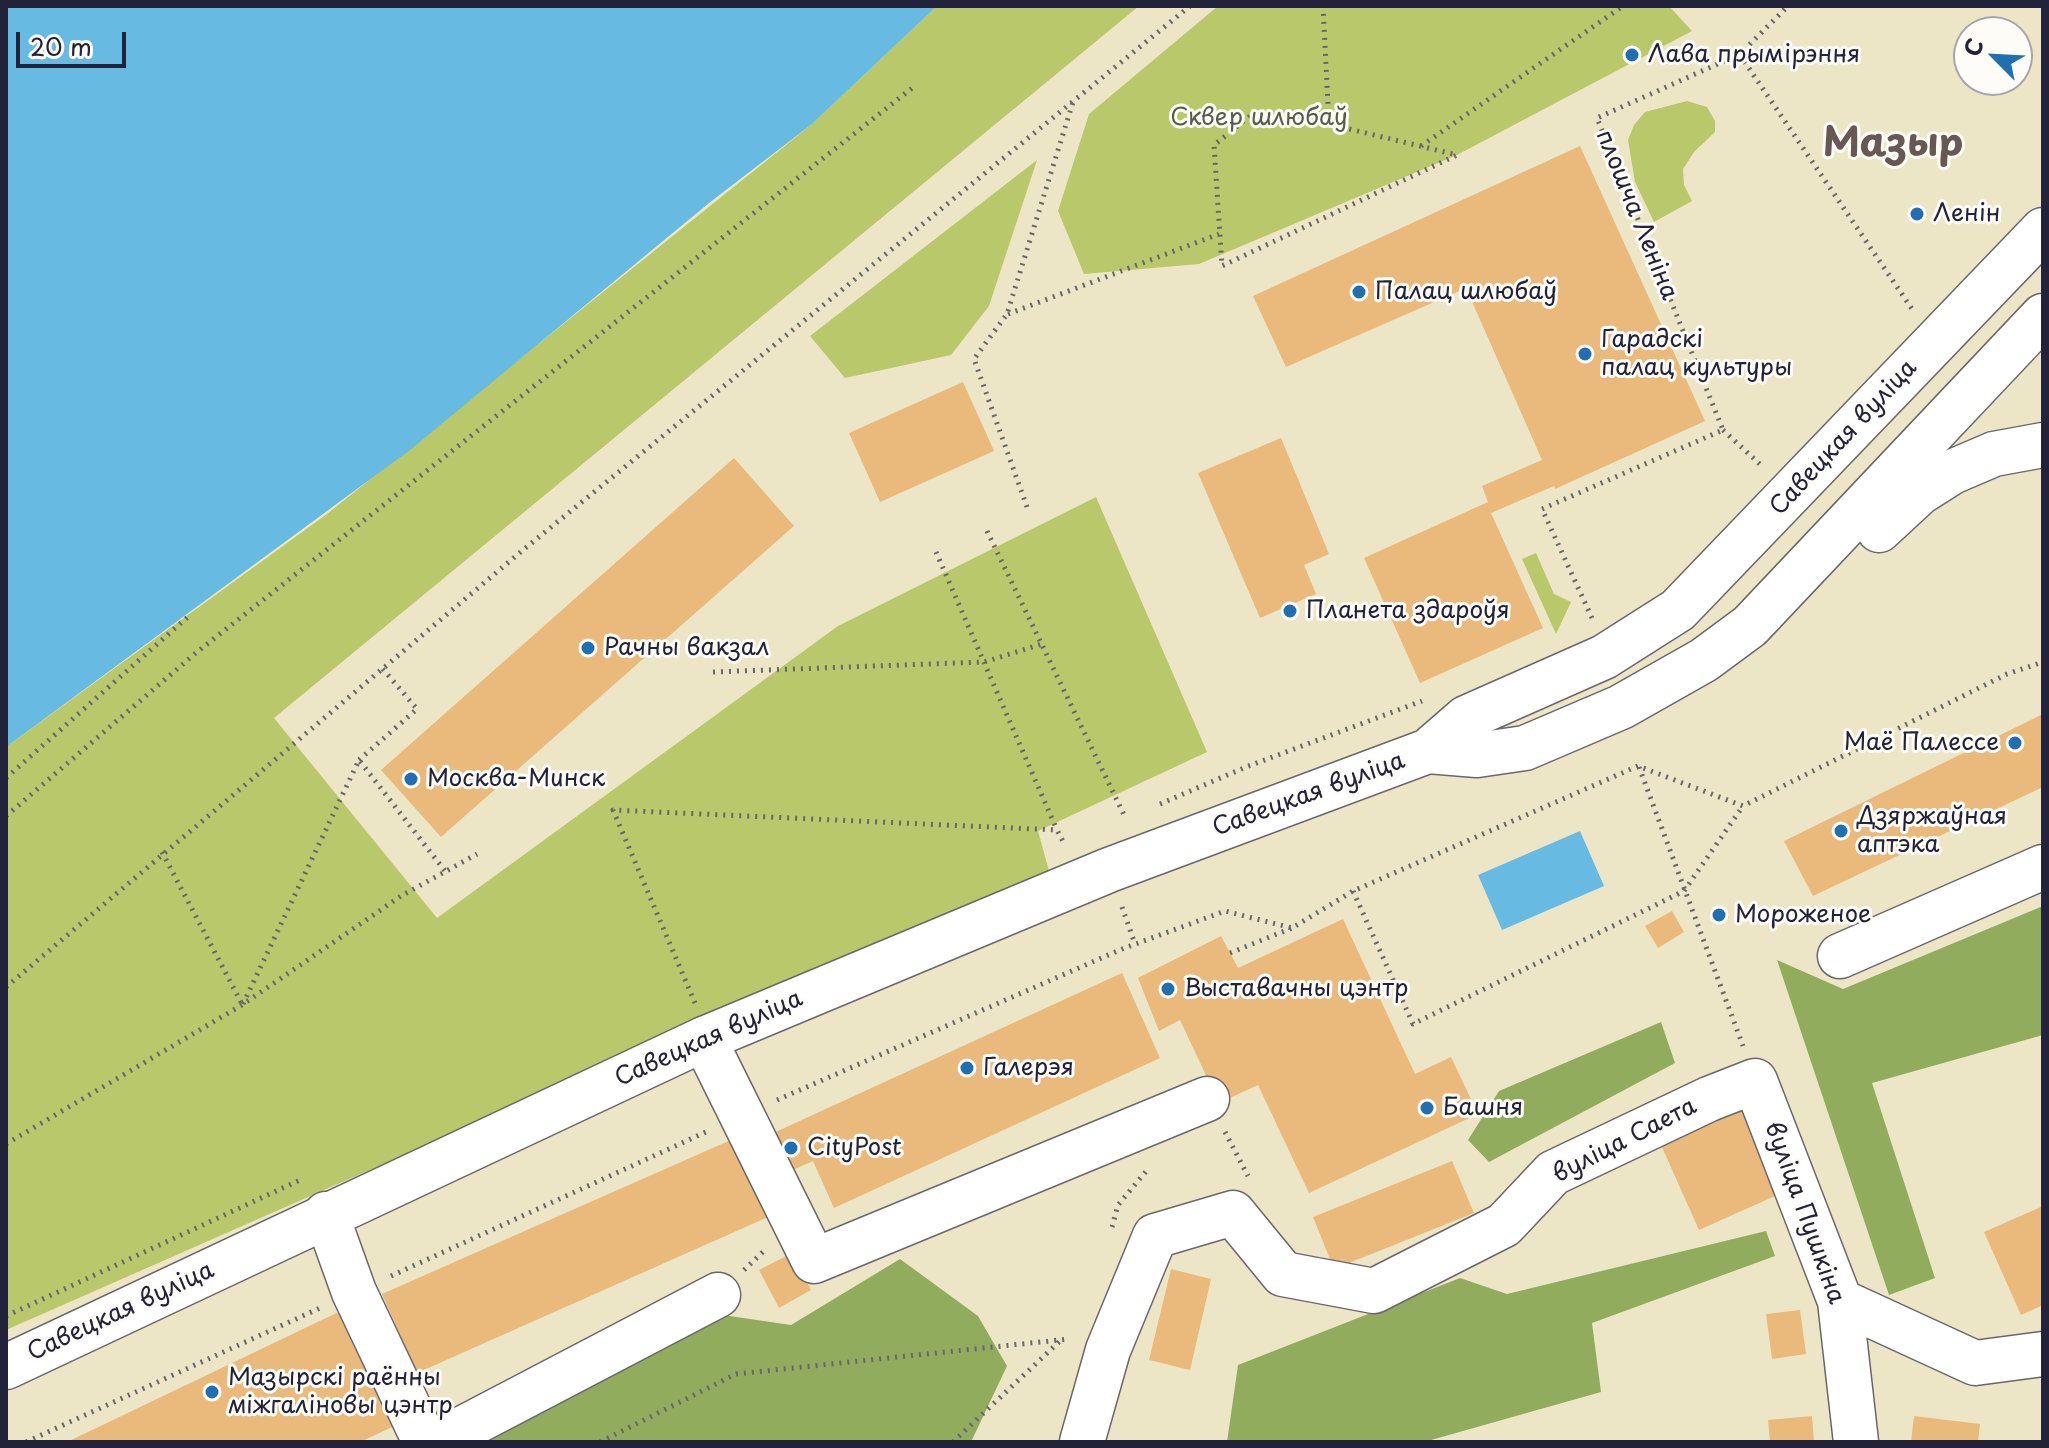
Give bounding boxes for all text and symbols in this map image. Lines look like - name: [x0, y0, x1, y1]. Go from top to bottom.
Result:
- scale bar: [20, 16, 130, 66]
- north arrow: [1953, 16, 2033, 96]
- text: 20 m: [30, 28, 92, 64]
- text: С: [1954, 33, 1991, 61]
- place label: Лава прымірэння: [1648, 41, 1860, 69]
- marker: Лава прымірэння: [1623, 46, 1641, 64]
- park label: Сквер шлюбаў: [1170, 104, 1348, 132]
- district label: Мазыр: [1823, 121, 1963, 169]
- street label: плошча Леніна: [1589, 126, 1683, 304]
- place label: Ленін: [1933, 200, 2000, 228]
- marker: Ленін: [1908, 205, 1926, 223]
- place label: Палац шлюбаў: [1375, 278, 1557, 306]
- marker: Палац шлюбаў: [1350, 283, 1368, 301]
- place label: Гарадскі палац культуры: [1601, 326, 1792, 382]
- marker: Гарадскі палац культуры: [1576, 345, 1594, 363]
- street label: Савецкая вуліца: [1764, 354, 1924, 522]
- place label: Планета здароўя: [1306, 597, 1510, 625]
- marker: Планета здароўя: [1281, 602, 1299, 620]
- place label: Рачны вакзал: [604, 634, 769, 662]
- marker: Рачны вакзал: [579, 639, 597, 657]
- place label: Маё Палессе: [1844, 729, 1999, 757]
- marker: Маё Палессе: [2006, 734, 2024, 752]
- street label: Савецкая вуліца: [1209, 747, 1409, 843]
- place label: Москва-Минск: [427, 765, 605, 793]
- marker: Москва-Минск: [402, 770, 420, 788]
- place label: Дзяржаўная аптэка: [1857, 803, 2007, 859]
- marker: Дзяржаўная аптэка: [1832, 822, 1850, 840]
- place label: Мороженое: [1735, 901, 1871, 929]
- marker: Мороженое: [1710, 906, 1728, 924]
- place label: Выставачны цэнтр: [1184, 975, 1408, 1003]
- marker: Выставачны цэнтр: [1159, 980, 1177, 998]
- street label: Савецкая вуліца: [611, 985, 807, 1093]
- place label: Галерэя: [983, 1054, 1074, 1082]
- marker: Галерэя: [958, 1059, 976, 1077]
- street label: вуліца Саета: [1548, 1092, 1702, 1190]
- place label: Башня: [1443, 1094, 1523, 1122]
- marker: Башня: [1418, 1099, 1436, 1117]
- street label: вуліца Пушкіна: [1758, 1118, 1850, 1308]
- place label: CityPost: [807, 1134, 902, 1162]
- marker: CityPost: [782, 1139, 800, 1157]
- street label: Савецкая вуліца: [23, 1256, 219, 1368]
- place label: Мазырскі раённы міжгаліновы цэнтр: [228, 1364, 453, 1420]
- marker: Мазырскі раённы міжгаліновы цэнтр: [203, 1383, 221, 1401]

